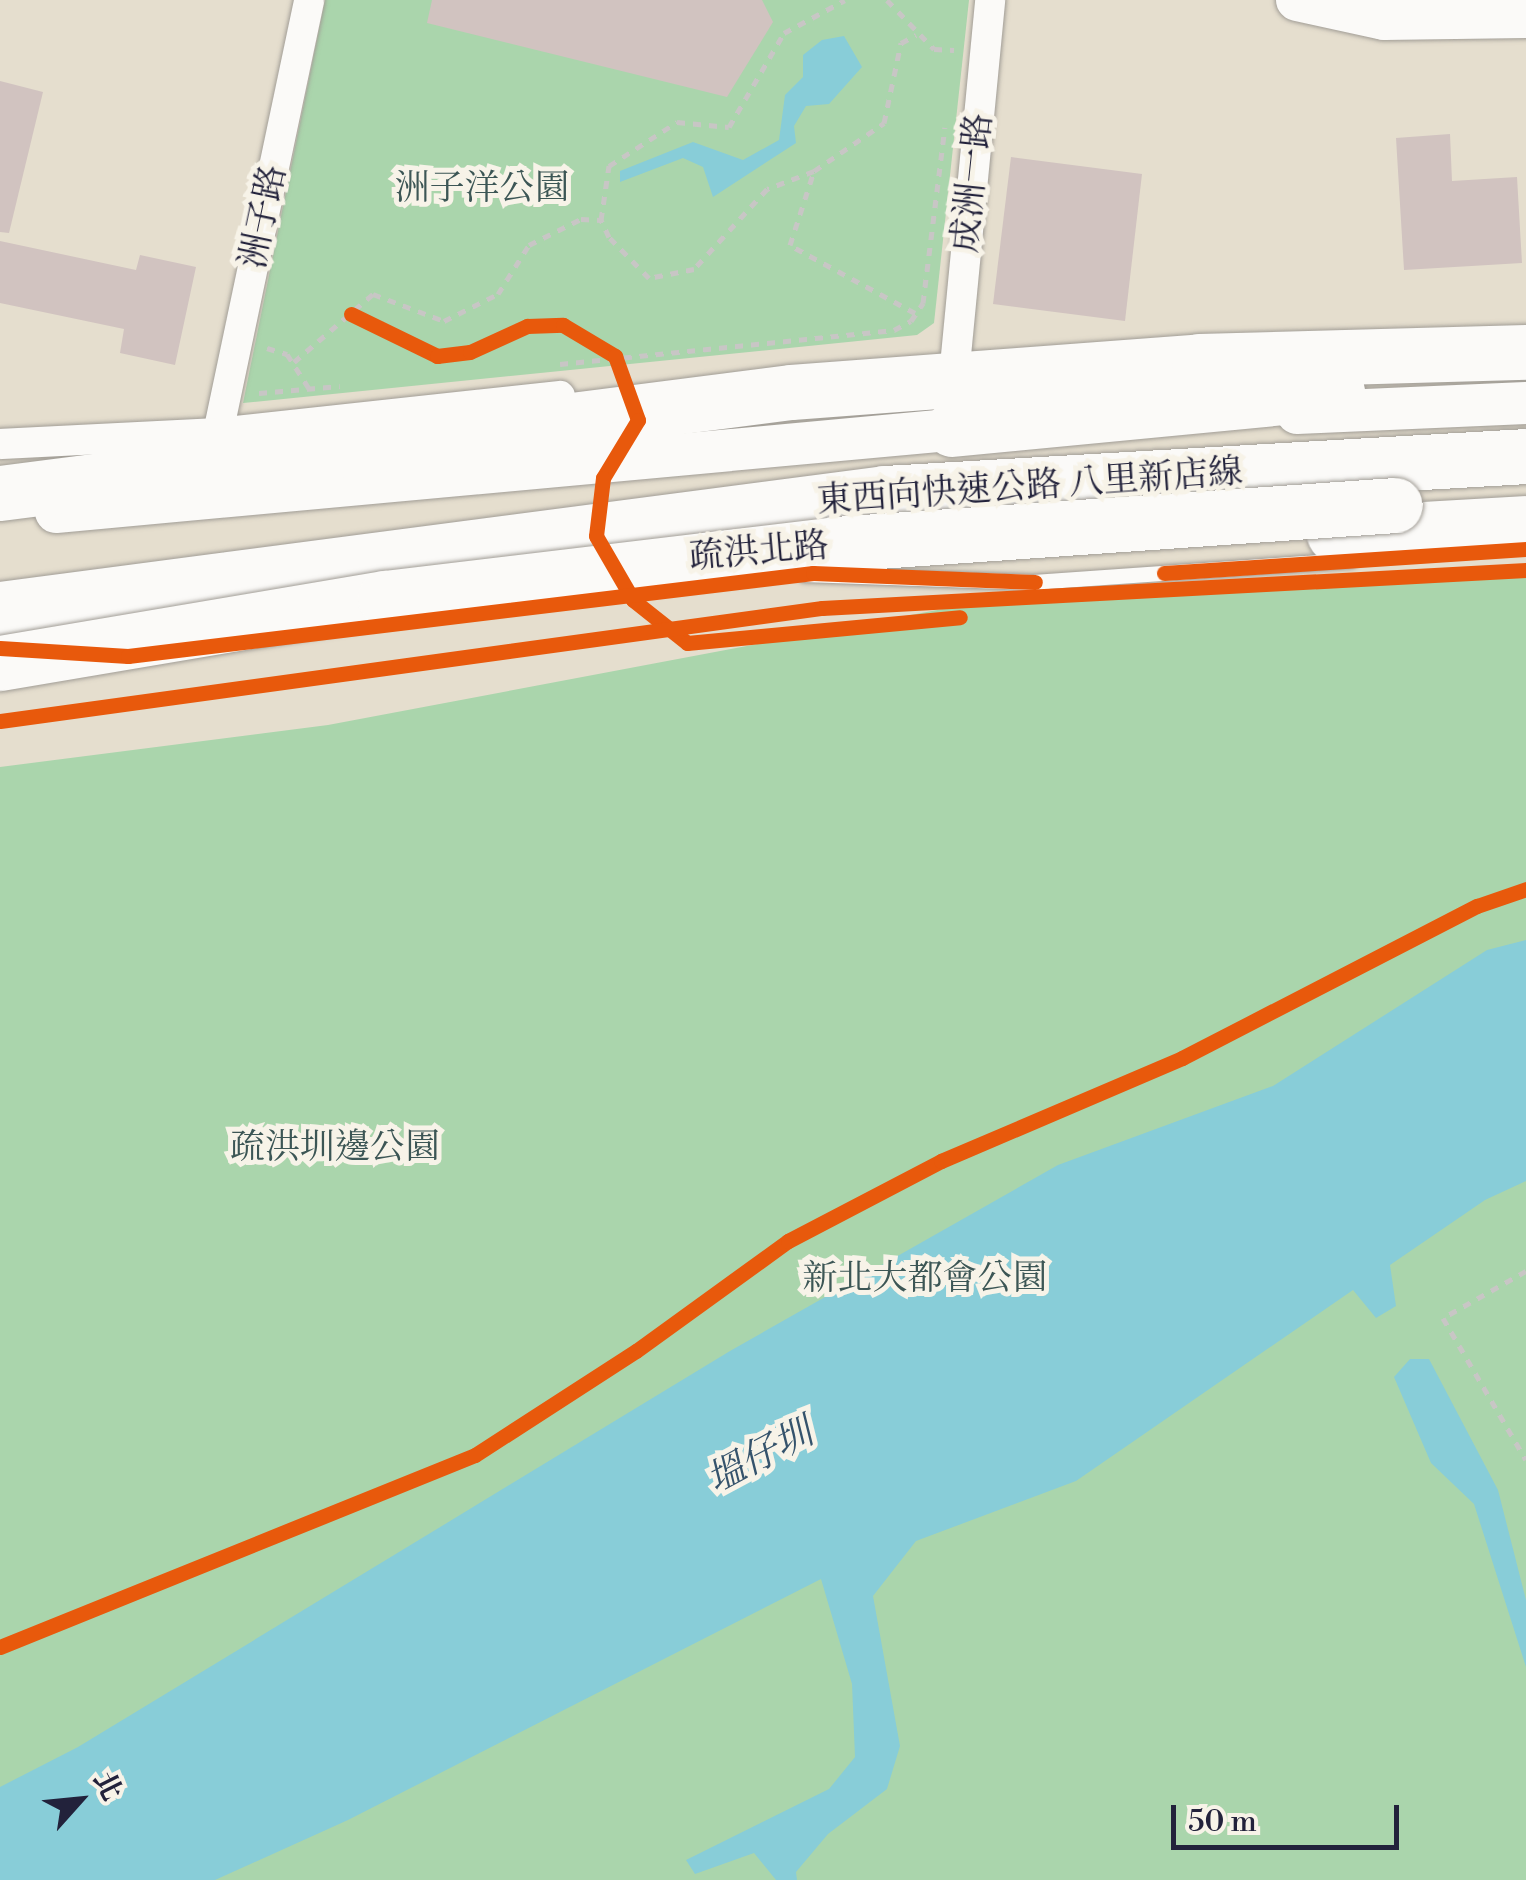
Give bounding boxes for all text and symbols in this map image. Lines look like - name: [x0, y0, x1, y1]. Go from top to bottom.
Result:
- street label: 成洲一路: [945, 111, 1001, 255]
- street label: 洲子路: [233, 161, 295, 273]
- park label: 洲子洋公園: [395, 168, 569, 210]
- street label: 東西向快速公路 八里新店線: [815, 451, 1245, 523]
- street label: 疏洪北路: [687, 525, 831, 579]
- park label: 疏洪圳邊公園: [230, 1127, 440, 1169]
- park label: 新北大都會公園: [803, 1258, 1047, 1300]
- water label: 塭仔圳: [699, 1410, 821, 1504]
- north arrow: [30, 1750, 130, 1850]
- text: 北: [85, 1766, 129, 1807]
- scale bar: [1176, 1785, 1404, 1847]
- text: 50 m: [1188, 1803, 1257, 1841]

